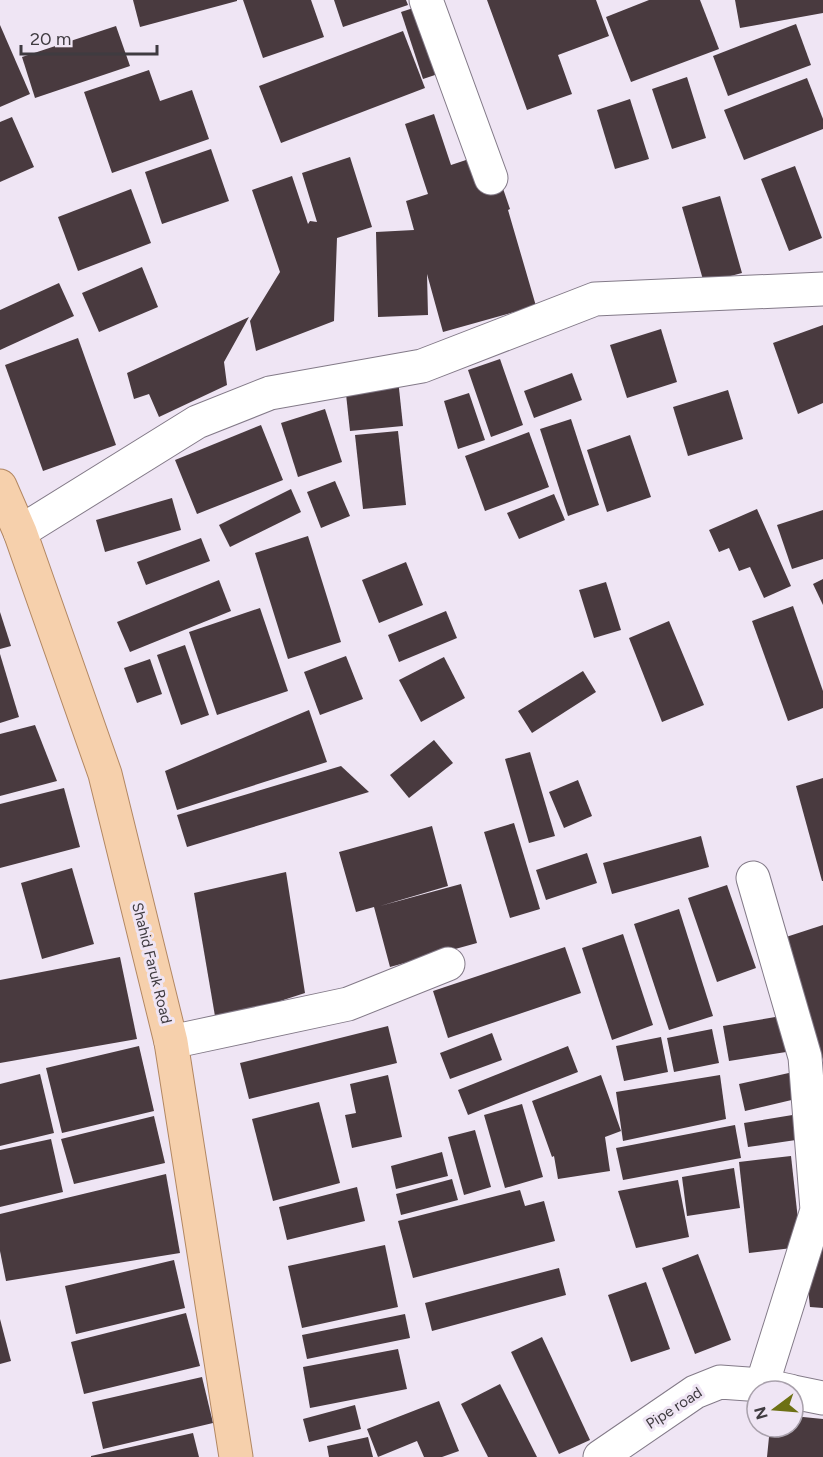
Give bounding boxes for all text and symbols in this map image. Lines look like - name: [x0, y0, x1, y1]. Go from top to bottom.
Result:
- scale bar: [21, 18, 158, 56]
- text: 20 m: [30, 28, 71, 50]
- street label: Shahid Faruk Road: [128, 901, 176, 1025]
- north arrow: [745, 1379, 805, 1439]
- street label: Pipe road: [643, 1383, 705, 1433]
- text: N: [750, 1404, 772, 1422]

